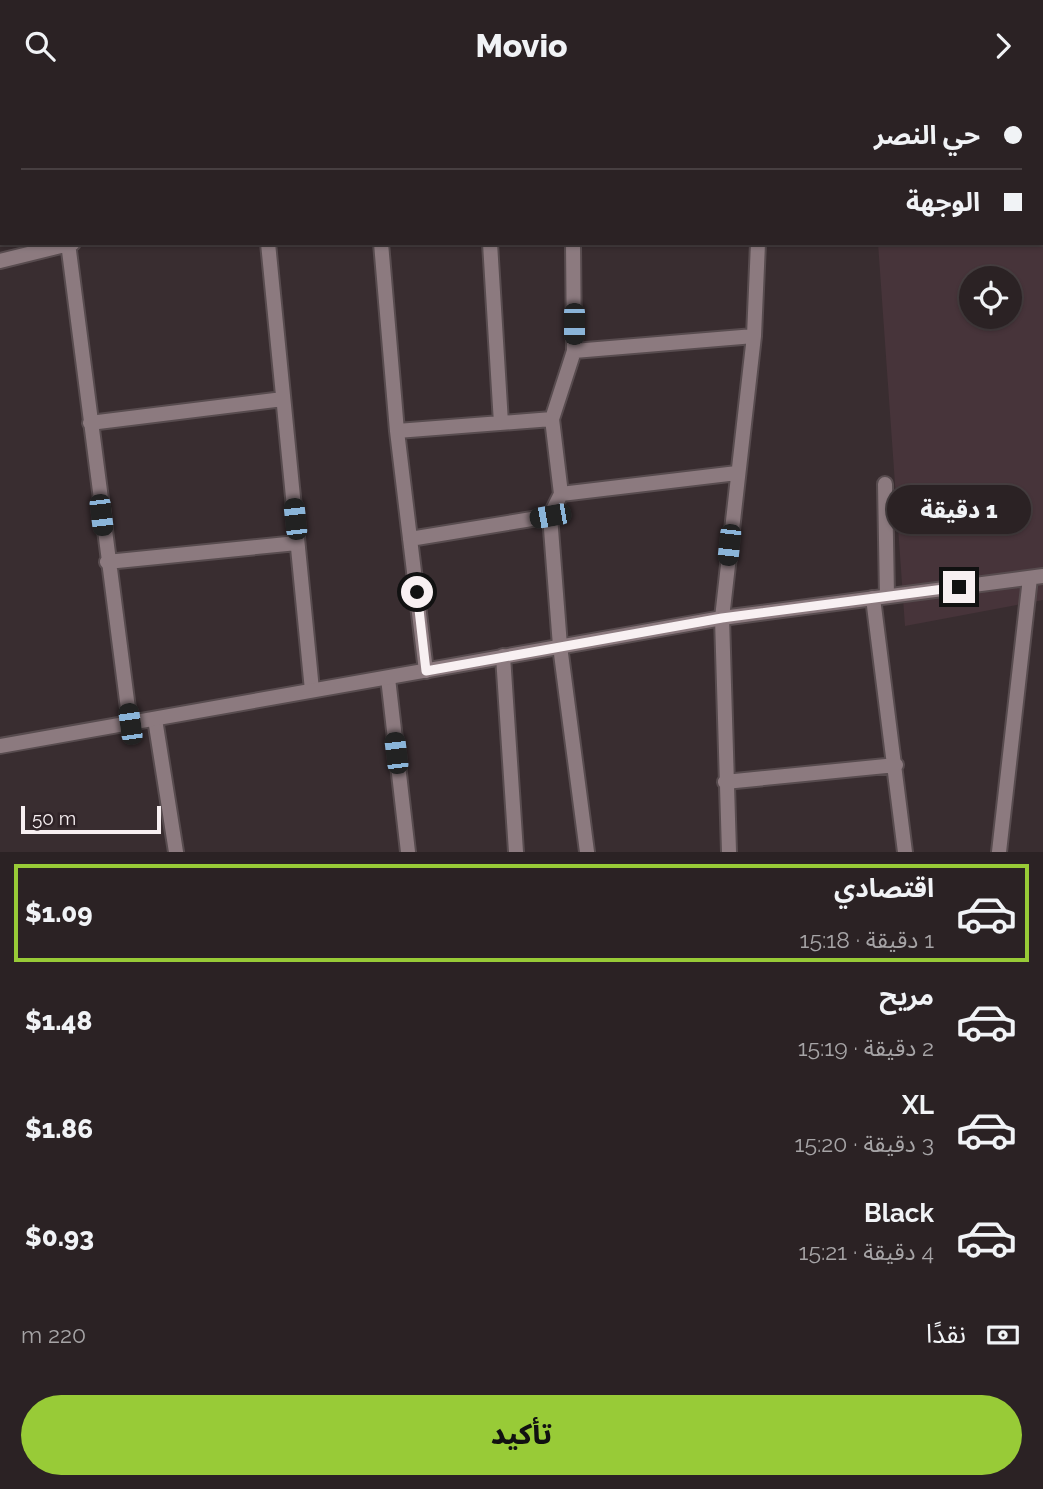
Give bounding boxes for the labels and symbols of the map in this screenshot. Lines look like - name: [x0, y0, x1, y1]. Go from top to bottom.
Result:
- car: [564, 303, 585, 345]
- callout: 1 دقيقة: [887, 485, 1031, 535]
- car: [89, 493, 114, 537]
- car: [283, 497, 308, 541]
- car: [528, 502, 573, 530]
- car: [717, 523, 742, 567]
- route end: [943, 571, 975, 603]
- route start: [401, 576, 433, 608]
- car: [117, 702, 144, 746]
- car: [384, 731, 409, 775]
- scale bar: [21, 803, 161, 835]

